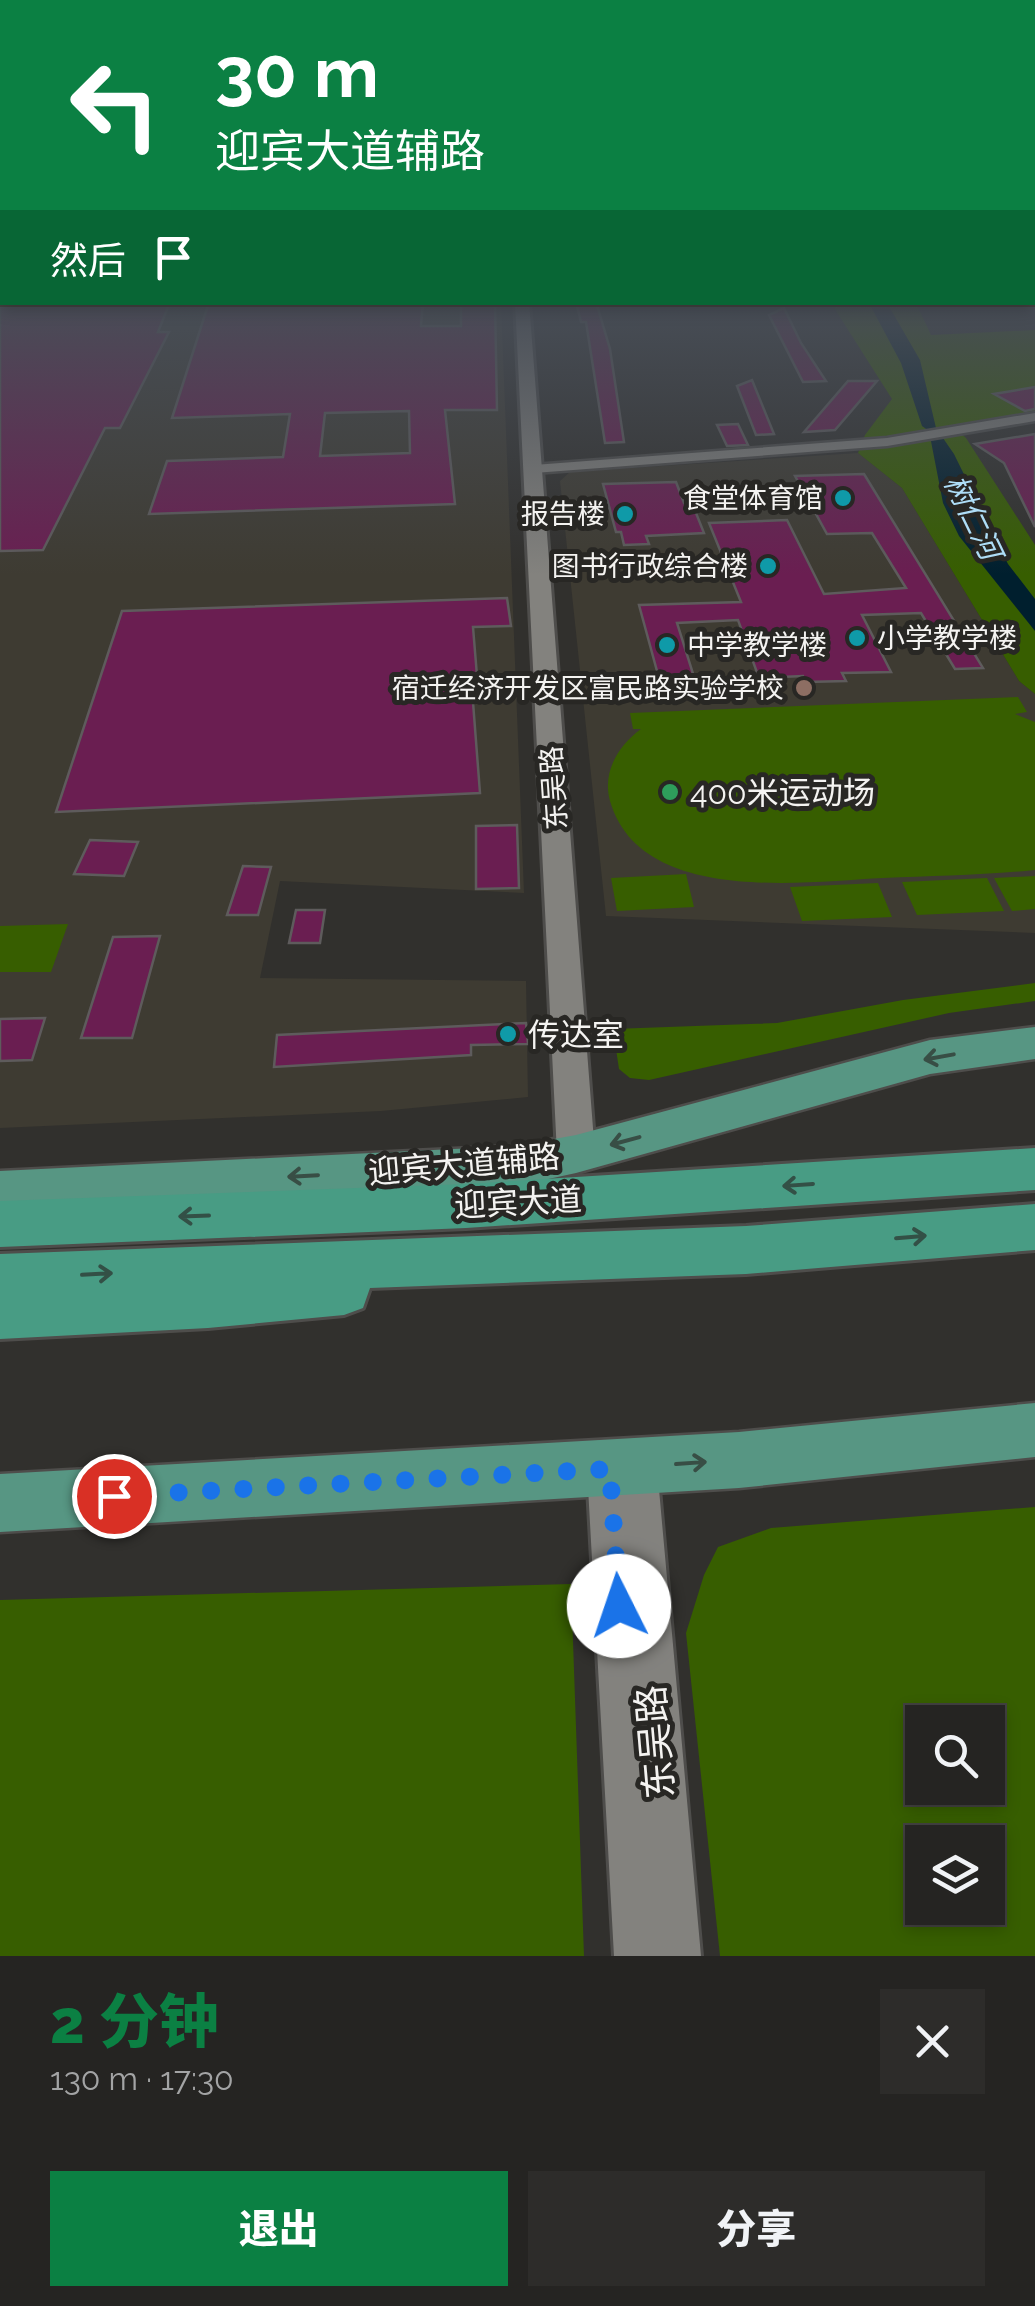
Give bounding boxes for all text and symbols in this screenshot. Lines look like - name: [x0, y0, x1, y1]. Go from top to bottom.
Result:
- text: 30 m: [215, 31, 379, 113]
- icon: left: [50, 40, 180, 170]
- text: 迎宾大道辅路: [215, 125, 485, 178]
- icon: arrive: [146, 230, 201, 285]
- text: 然后: [50, 238, 126, 283]
- water label: 树仁河: [938, 469, 1011, 570]
- place label: 食堂体育馆: [683, 482, 823, 515]
- marker: 食堂体育馆: [832, 487, 854, 509]
- place label: 报告楼: [521, 498, 605, 531]
- marker: 报告楼: [614, 503, 636, 525]
- place label: 图书行政综合楼: [552, 550, 748, 583]
- marker: 图书行政综合楼: [757, 555, 779, 577]
- place label: 小学教学楼: [877, 622, 1017, 655]
- marker: 小学教学楼: [846, 627, 868, 649]
- place label: 中学教学楼: [687, 629, 827, 662]
- marker: 中学教学楼: [656, 634, 678, 656]
- place label: 宿迁经济开发区富民路实验学校: [392, 672, 784, 705]
- marker: 宿迁经济开发区富民路实验学校: [793, 677, 815, 699]
- street label: 东吴路: [535, 745, 573, 831]
- place label: 400米运动场: [690, 774, 875, 811]
- marker: 400米运动场: [659, 781, 681, 803]
- place label: 传达室: [528, 1016, 624, 1053]
- marker: 传达室: [497, 1023, 519, 1045]
- one-way arrow: [923, 1048, 955, 1067]
- one-way arrow: [610, 1133, 641, 1151]
- street label: 迎宾大道辅路: [367, 1137, 561, 1191]
- one-way arrow: [288, 1167, 320, 1186]
- one-way arrow: [783, 1176, 815, 1195]
- street label: 迎宾大道: [453, 1180, 583, 1224]
- one-way arrow: [178, 1207, 210, 1226]
- one-way arrow: [895, 1227, 927, 1246]
- one-way arrow: [81, 1264, 113, 1283]
- pin: [72, 1454, 157, 1539]
- one-way arrow: [675, 1454, 707, 1473]
- icon: arrive: [87, 1469, 142, 1524]
- position arrow: [567, 1554, 671, 1658]
- street label: 东吴路: [628, 1683, 682, 1801]
- map controls: [905, 1705, 1005, 1925]
- button: search: [905, 1705, 1005, 1805]
- button: layers: [905, 1825, 1005, 1925]
- text: 2 分钟: [50, 1987, 219, 2057]
- button: close: [880, 1989, 985, 2094]
- text: 130 m · 17:30: [50, 2060, 234, 2097]
- button: 退出: [50, 2171, 508, 2286]
- button: 分享: [528, 2171, 985, 2286]

